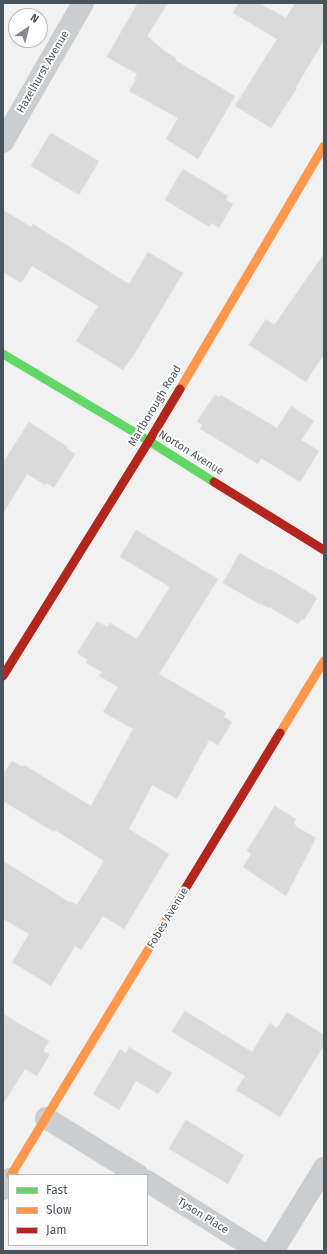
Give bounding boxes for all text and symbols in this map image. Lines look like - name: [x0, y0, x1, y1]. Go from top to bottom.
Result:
- north arrow: [8, 8, 48, 48]
- text: N: [28, 11, 41, 26]
- street label: Hazelhurst Avenue: [14, 28, 72, 116]
- street label: Marlborough Road: [126, 363, 184, 449]
- street label: Norton Avenue: [156, 428, 226, 478]
- street label: Fobes Avenue: [145, 885, 191, 951]
- legend: [8, 1174, 148, 1246]
- text: Fast: [46, 1183, 68, 1197]
- street label: Tyson Place: [175, 1195, 231, 1237]
- text: Slow: [46, 1203, 72, 1217]
- text: Jam: [46, 1223, 66, 1237]

